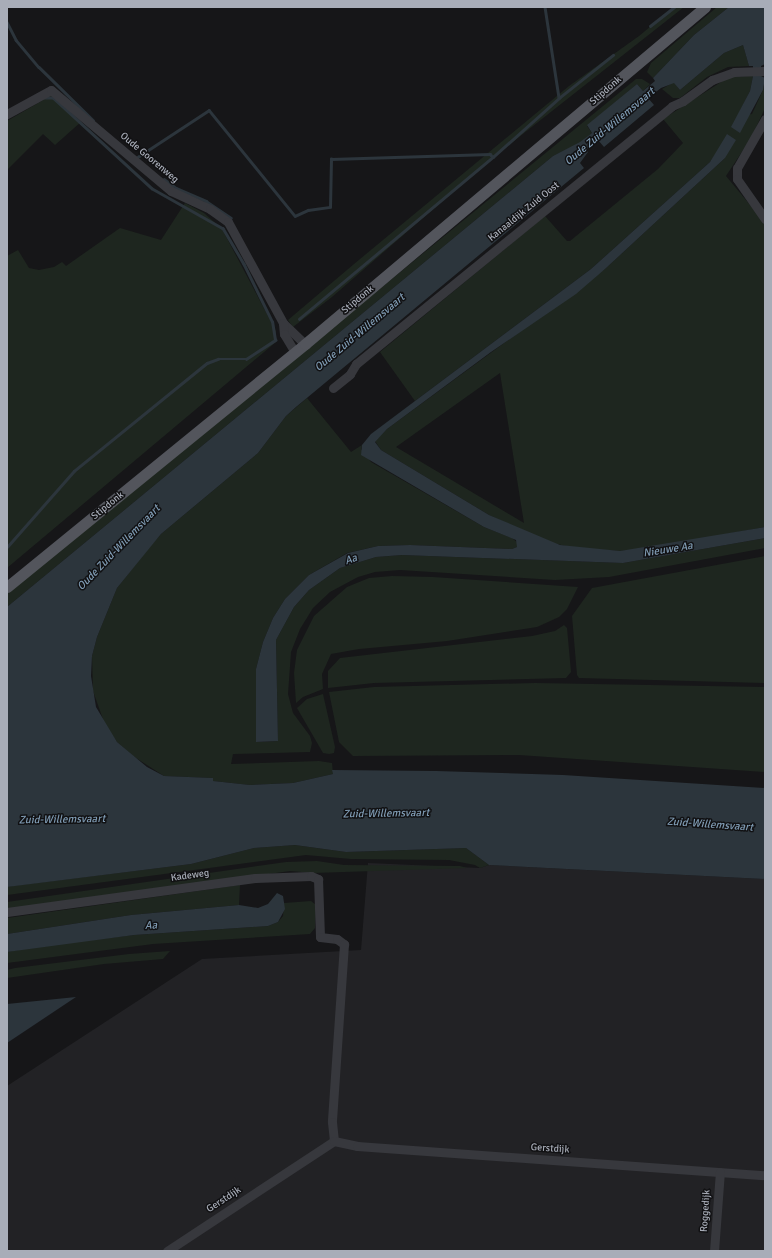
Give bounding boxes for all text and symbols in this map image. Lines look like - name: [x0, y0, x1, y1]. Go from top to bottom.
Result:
- street label: Stipdonk: [588, 74, 624, 108]
- water label: Oude Zuid-Willemsvaart: [562, 85, 658, 169]
- street label: Oude Goorenweg: [117, 130, 181, 186]
- street label: Kanaaldijk Zuid Oost: [486, 180, 562, 244]
- street label: Stipdonk: [340, 283, 376, 317]
- water label: Oude Zuid-Willemsvaart: [312, 291, 408, 375]
- street label: Stipdonk: [89, 489, 127, 523]
- water label: Oude Zuid-Willemsvaart: [75, 503, 163, 593]
- water label: Nieuwe Aa: [642, 540, 694, 560]
- water label: Aa: [343, 552, 359, 568]
- water label: Zuid-Willemsvaart: [343, 807, 429, 821]
- water label: Zuid-Willemsvaart: [19, 813, 105, 827]
- water label: Zuid-Willemsvaart: [666, 815, 754, 835]
- street label: Kadeweg: [170, 867, 210, 885]
- water label: Aa: [144, 919, 158, 933]
- street label: Gerstdijk: [530, 1142, 570, 1156]
- street label: Gerstdijk: [204, 1184, 244, 1216]
- street label: Roggedijk: [699, 1189, 713, 1233]

